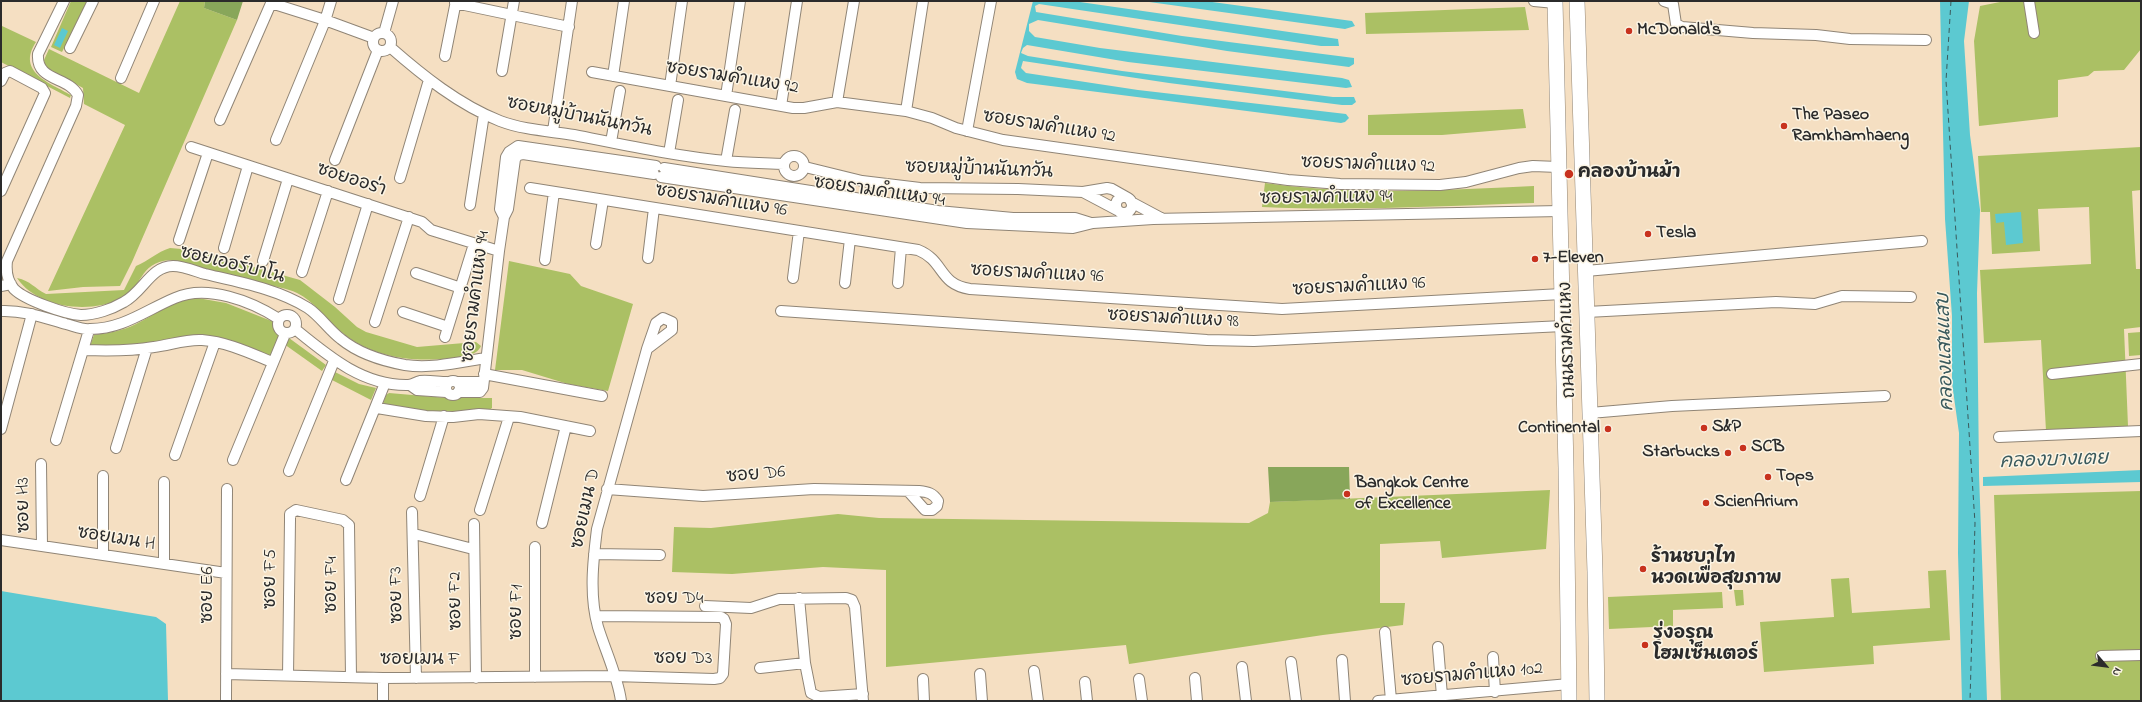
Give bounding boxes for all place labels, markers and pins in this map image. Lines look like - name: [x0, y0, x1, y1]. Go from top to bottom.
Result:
- place label: McDonald's: [1637, 20, 1721, 42]
- marker: McDonald's: [1624, 26, 1634, 36]
- place label: The Paseo Ramkhamhaeng: [1792, 105, 1909, 148]
- marker: The Paseo Ramkhamhaeng: [1779, 121, 1789, 131]
- place label: คลองบ้านม้า: [1578, 163, 1680, 185]
- marker: คลองบ้านม้า: [1563, 168, 1575, 180]
- place label: Tesla: [1656, 223, 1696, 245]
- marker: Tesla: [1643, 229, 1653, 239]
- place label: 7-Eleven: [1543, 248, 1604, 270]
- marker: 7-Eleven: [1530, 254, 1540, 264]
- place label: S&P: [1712, 417, 1741, 439]
- place label: Continental: [1518, 418, 1600, 440]
- marker: S&P: [1699, 423, 1709, 433]
- marker: Continental: [1603, 424, 1613, 434]
- place label: SCB: [1751, 437, 1785, 459]
- place label: Starbucks: [1642, 442, 1720, 464]
- marker: SCB: [1738, 443, 1748, 453]
- marker: Starbucks: [1723, 448, 1733, 458]
- place label: Tops: [1776, 466, 1814, 488]
- marker: Tops: [1763, 472, 1773, 482]
- place label: Bangkok Centre of Excellence: [1355, 473, 1469, 516]
- marker: Bangkok Centre of Excellence: [1342, 489, 1352, 499]
- place label: ScienArium: [1714, 492, 1798, 514]
- marker: ScienArium: [1701, 498, 1711, 508]
- place label: ร้านชบาไท นวดเพื่อสุขภาพ: [1651, 548, 1781, 590]
- marker: ร้านชบาไท นวดเพื่อสุขภาพ: [1638, 564, 1648, 574]
- place label: รุ่งอรุณ โฮมเซ็นเตอร์: [1653, 624, 1758, 666]
- marker: รุ่งอรุณ โฮมเซ็นเตอร์: [1640, 640, 1650, 650]

